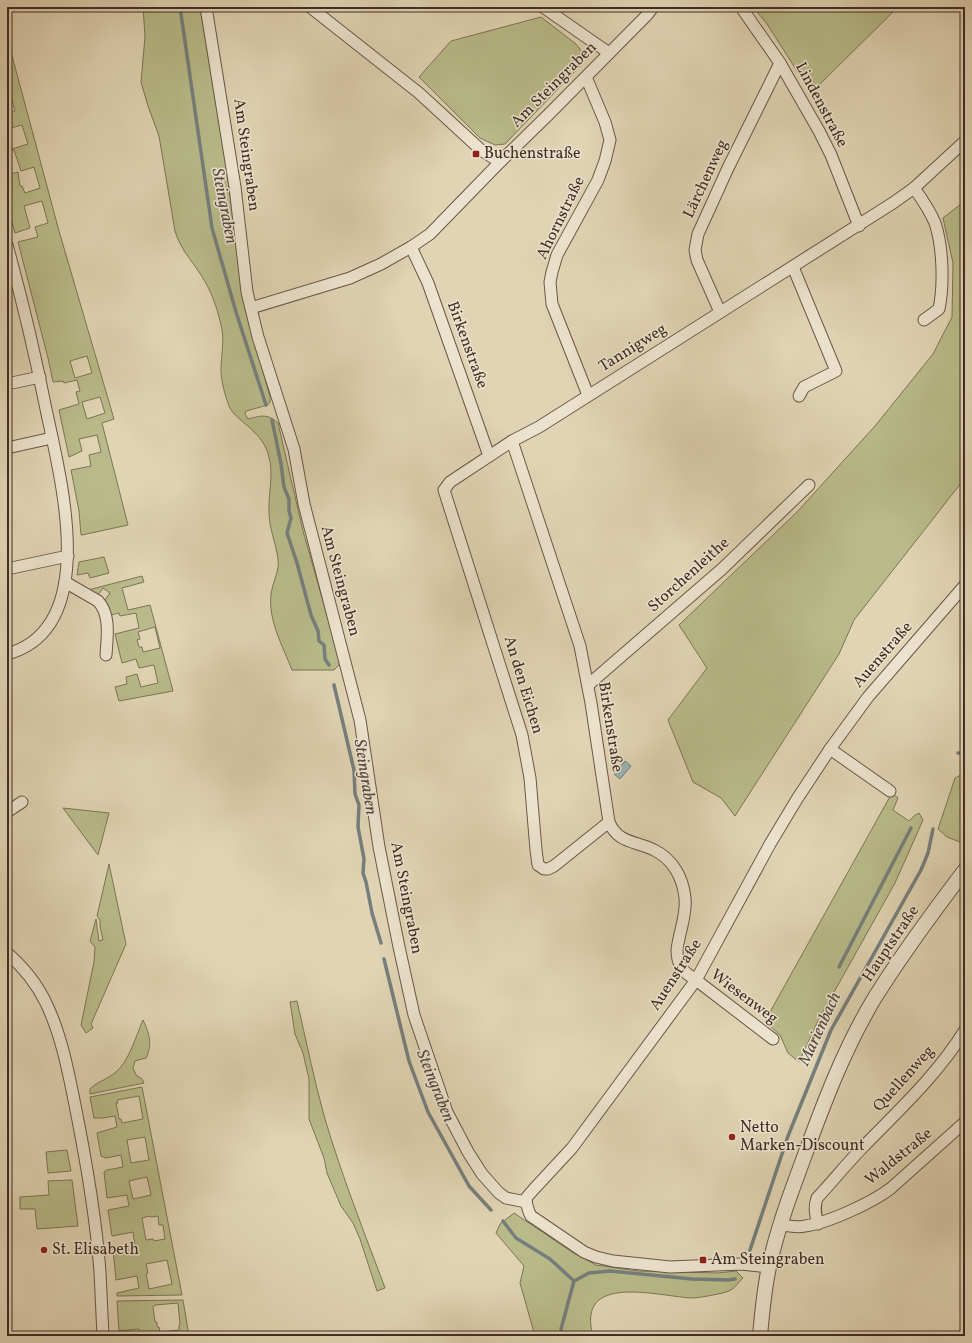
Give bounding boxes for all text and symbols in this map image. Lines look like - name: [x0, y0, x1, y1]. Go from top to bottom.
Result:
- street label: Am Steingraben: [506, 37, 602, 133]
- street label: Lindenstraße: [789, 58, 853, 152]
- street label: Am Steingraben: [227, 97, 265, 213]
- street label: Lärchenweg: [678, 136, 734, 222]
- place label: Buchenstraße: [484, 143, 581, 165]
- marker: Buchenstraße: [471, 149, 481, 159]
- water label: Steingraben: [205, 166, 243, 246]
- street label: Ahornstraße: [531, 173, 591, 263]
- street label: Birkenstraße: [441, 298, 493, 392]
- street label: Tannigweg: [595, 318, 671, 378]
- street label: Am Steingraben: [315, 523, 365, 639]
- street label: Storchenleithe: [643, 532, 735, 618]
- street label: Auenstraße: [848, 617, 918, 693]
- street label: An den Eichen: [498, 633, 548, 737]
- street label: Birkenstraße: [592, 680, 628, 774]
- water label: Steingraben: [348, 737, 382, 817]
- street label: Am Steingraben: [384, 840, 428, 956]
- street label: Hauptstraße: [857, 901, 925, 987]
- street label: Auenstraße: [645, 935, 707, 1015]
- street label: Wiesenweg: [706, 964, 782, 1030]
- water label: Marienbach: [793, 989, 847, 1070]
- street label: Quellenweg: [868, 1041, 940, 1117]
- water label: Steingraben: [410, 1046, 460, 1126]
- place label: Netto Marken-Discount: [740, 1117, 865, 1157]
- street label: Waldstraße: [861, 1123, 937, 1191]
- marker: Netto Marken-Discount: [727, 1132, 737, 1142]
- place label: St. Elisabeth: [52, 1239, 139, 1261]
- marker: St. Elisabeth: [39, 1245, 49, 1255]
- place label: Am Steingraben: [711, 1249, 825, 1271]
- marker: Am Steingraben: [698, 1255, 708, 1265]

